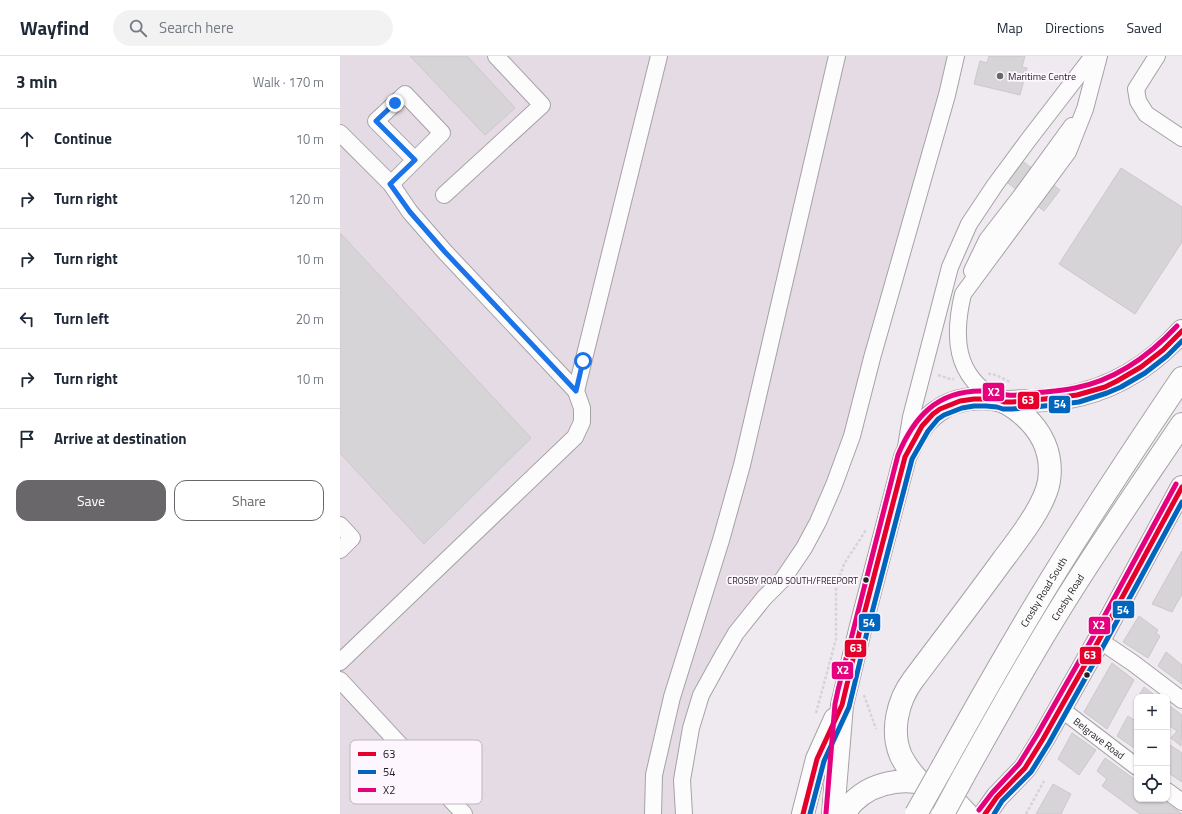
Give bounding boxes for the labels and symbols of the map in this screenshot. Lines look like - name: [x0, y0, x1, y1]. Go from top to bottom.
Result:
- place label: Maritime Centre: [1008, 69, 1076, 84]
- marker: Maritime Centre: [995, 71, 1005, 81]
- route end: [386, 94, 404, 112]
- route start: [574, 352, 592, 370]
- line badge: X2: [982, 382, 1005, 402]
- text: X2: [988, 384, 1000, 400]
- line badge: 63: [1017, 391, 1040, 410]
- text: 63: [1022, 392, 1034, 408]
- line badge: 54: [1048, 395, 1071, 414]
- text: 54: [1054, 396, 1066, 412]
- street label: Crosby Road South: [1017, 555, 1069, 629]
- street label: Crosby Road: [1049, 573, 1087, 623]
- place label: CROSBY ROAD SOUTH/FREEPORT: [727, 574, 858, 587]
- marker: CROSBY ROAD SOUTH/FREEPORT: [861, 575, 871, 585]
- line badge: 54: [1112, 600, 1135, 619]
- text: 54: [1117, 602, 1129, 618]
- line badge: 54: [858, 613, 881, 632]
- text: 54: [863, 615, 875, 631]
- line badge: X2: [1088, 616, 1111, 635]
- text: X2: [1093, 617, 1105, 633]
- line badge: 63: [844, 639, 867, 658]
- text: 63: [850, 640, 862, 656]
- line badge: 63: [1079, 646, 1102, 665]
- text: 63: [1084, 647, 1096, 663]
- line badge: X2: [831, 661, 854, 680]
- text: X2: [837, 662, 849, 678]
- unlabelled marker: [1082, 670, 1092, 680]
- street label: Belgrave Road: [1070, 714, 1128, 763]
- legend: [350, 740, 482, 804]
- text: 63: [383, 746, 395, 762]
- text: 54: [383, 764, 395, 780]
- text: X2: [383, 782, 395, 798]

